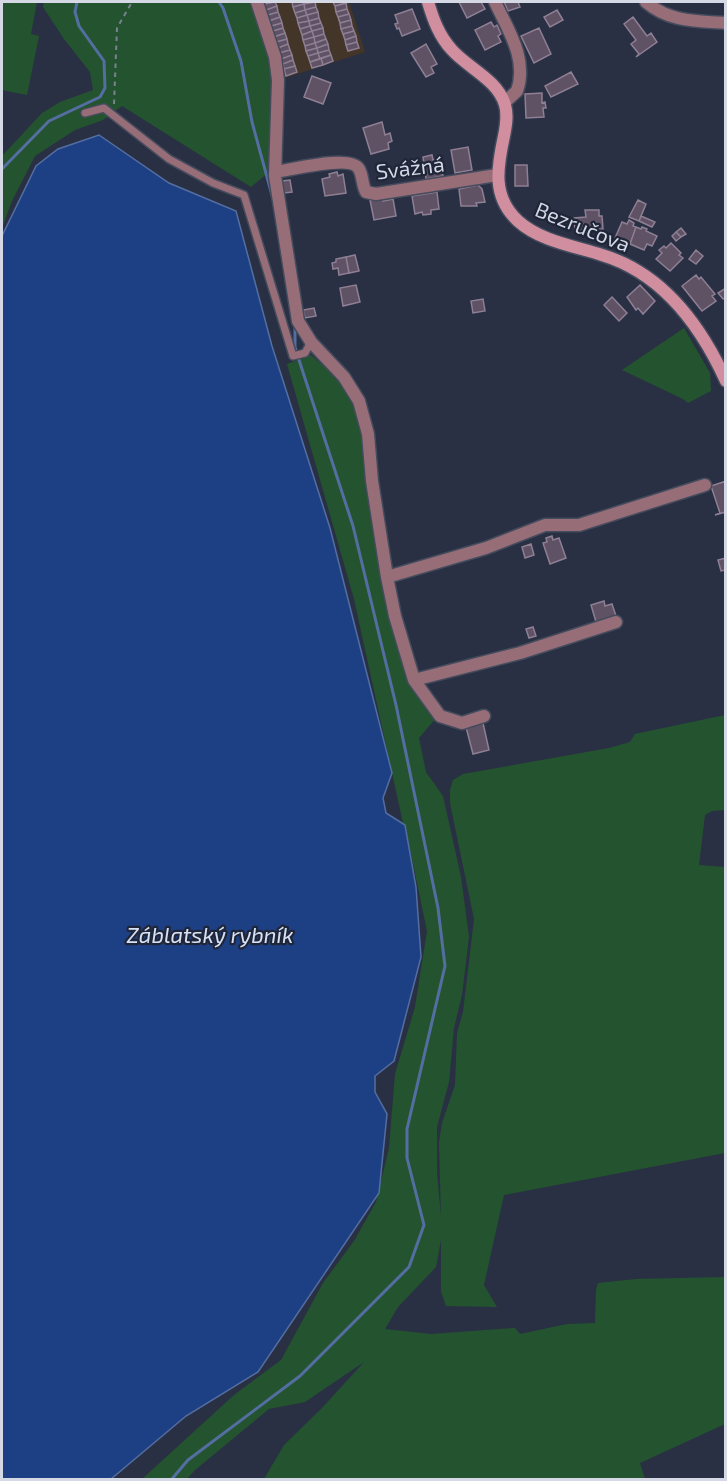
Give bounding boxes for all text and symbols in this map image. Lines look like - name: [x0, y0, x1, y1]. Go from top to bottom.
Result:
- street label: Svážná: [374, 150, 446, 184]
- street label: Bezručova: [532, 196, 634, 256]
- water label: Záblatský rybník: [127, 921, 293, 948]

